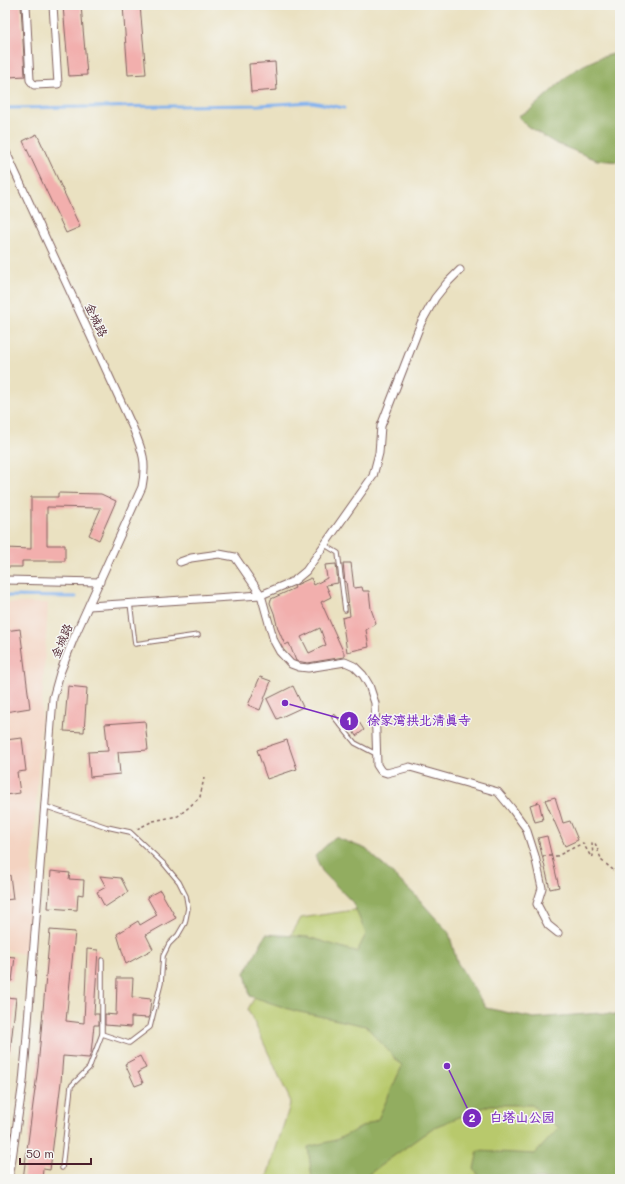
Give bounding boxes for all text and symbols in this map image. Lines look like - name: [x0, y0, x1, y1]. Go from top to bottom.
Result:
- street label: 金城路: [82, 300, 112, 339]
- street label: 金城路: [47, 621, 75, 660]
- callout: 徐家湾拱北清真寺: [339, 708, 479, 733]
- text: 徐家湾拱北清真寺: [367, 711, 471, 728]
- text: 1: [346, 712, 352, 728]
- callout: 白塔山公园: [462, 1105, 563, 1130]
- text: 白塔山公园: [489, 1108, 555, 1125]
- text: 2: [469, 1109, 476, 1125]
- scale bar: [20, 1140, 91, 1166]
- text: 50 m: [26, 1145, 54, 1161]

